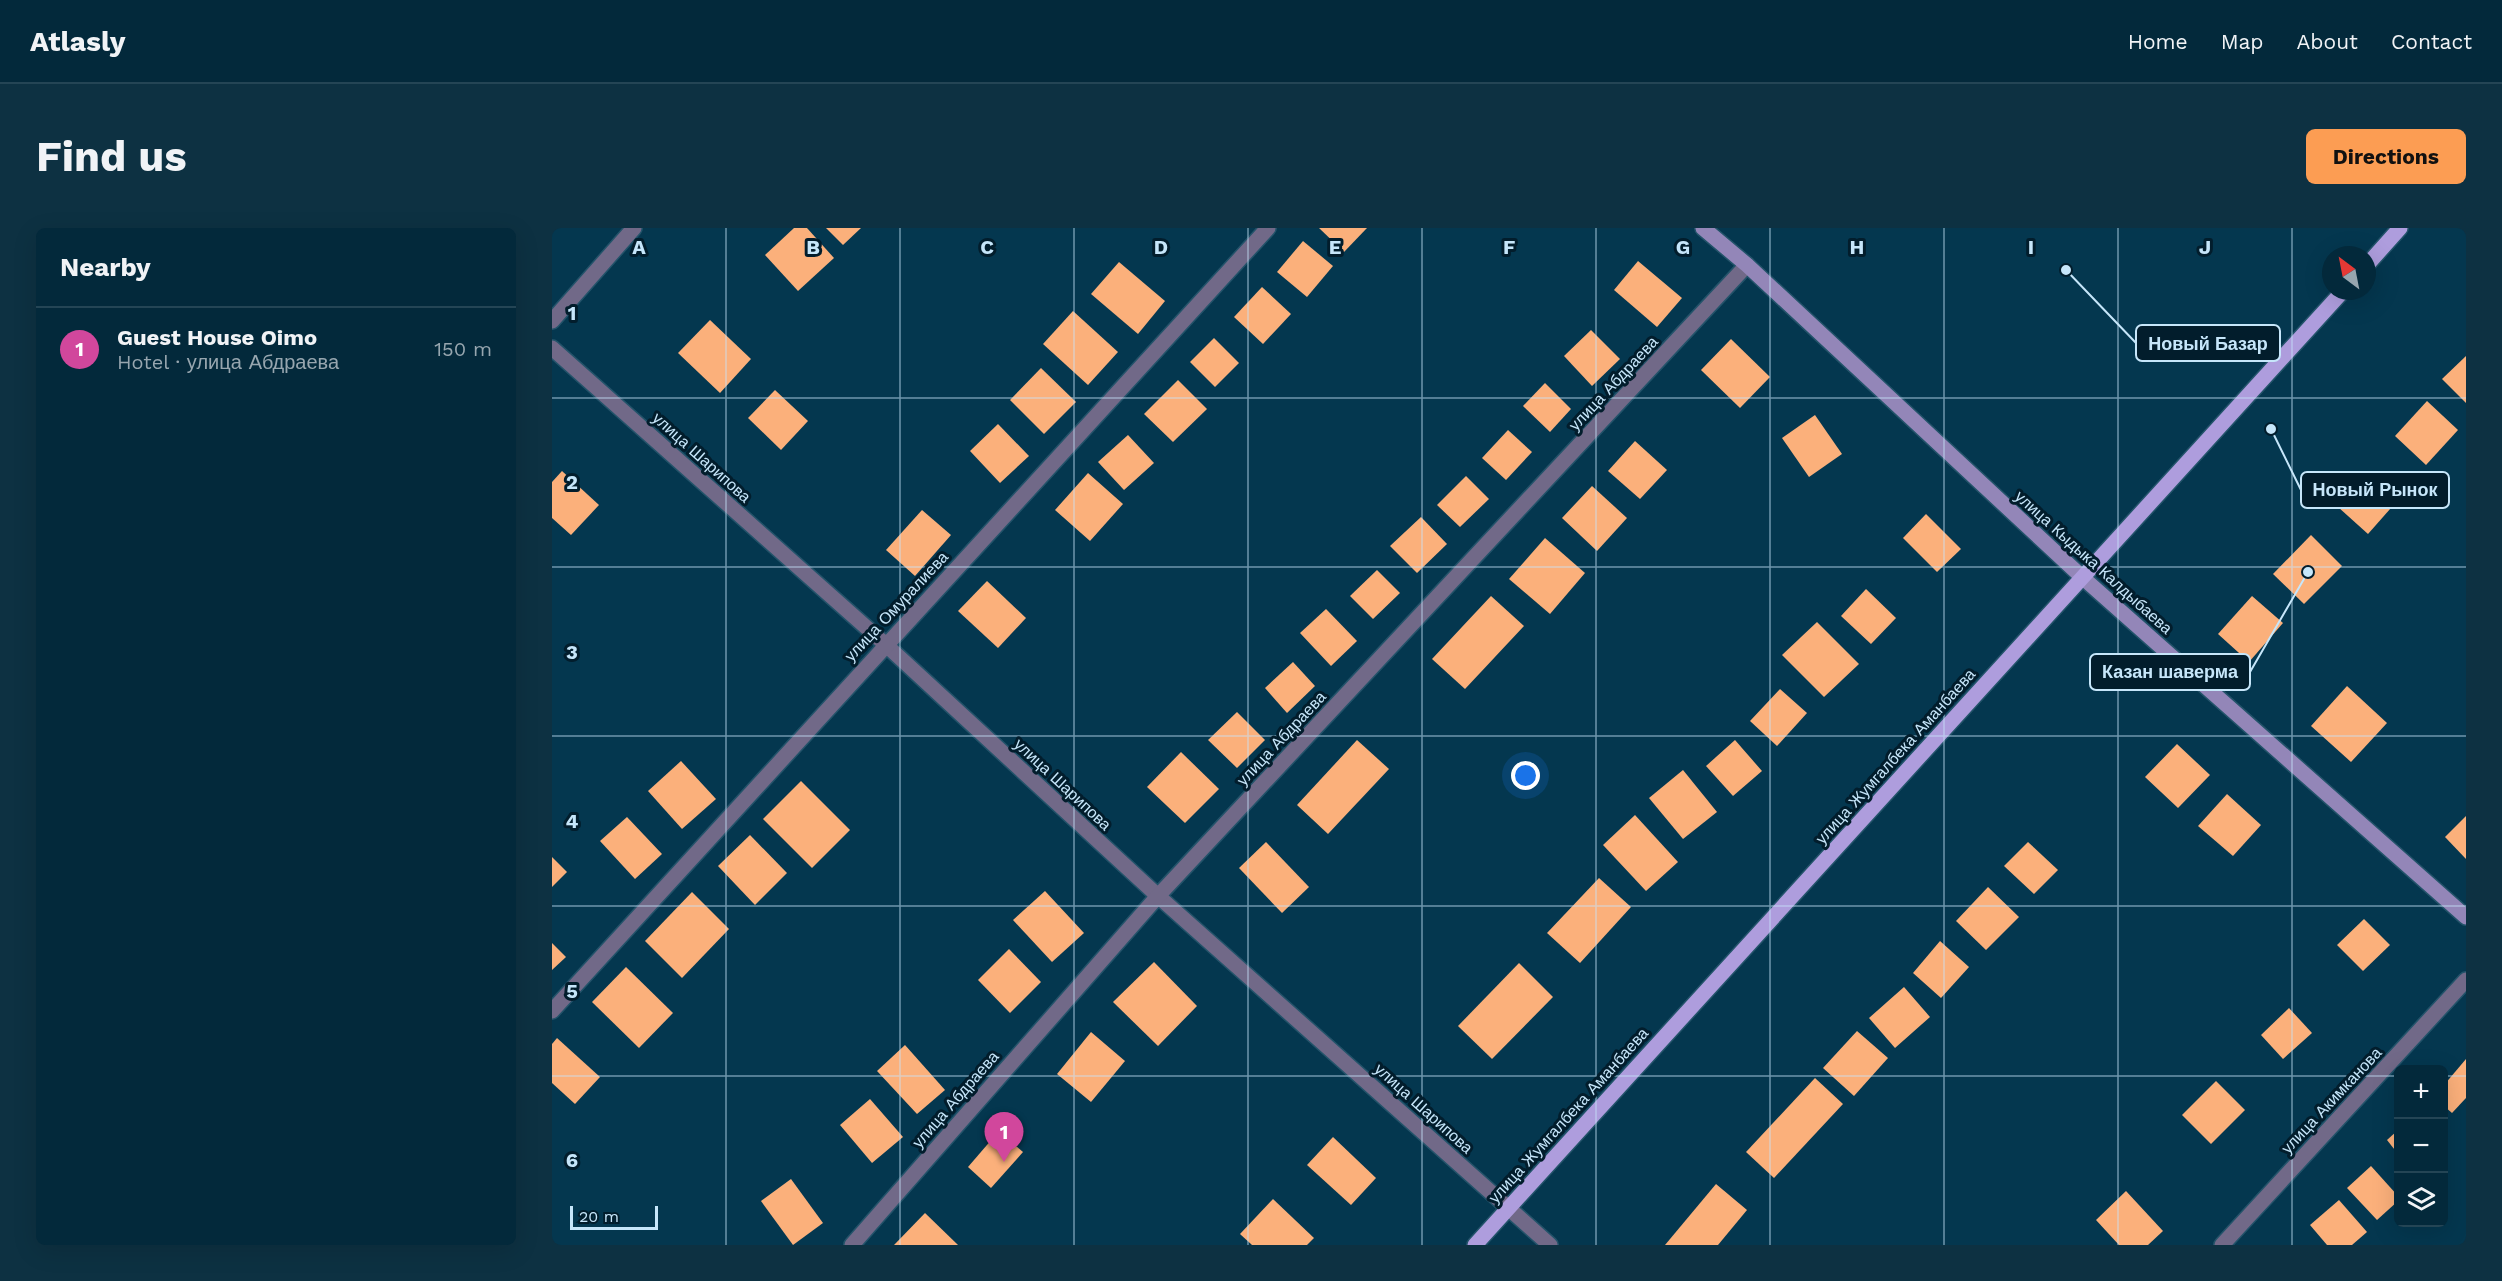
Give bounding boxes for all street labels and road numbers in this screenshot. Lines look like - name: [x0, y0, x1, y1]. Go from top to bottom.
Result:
- street label: улица Абдраева: [1565, 332, 1662, 434]
- street label: улица Шарипова: [649, 408, 755, 507]
- street label: улица Кыдыка Калдыбаева: [2011, 487, 2176, 638]
- street label: улица Омуралиева: [841, 547, 952, 665]
- street label: улица Жумгалбека Аманбаева: [1812, 665, 1979, 848]
- street label: улица Абдраева: [1233, 687, 1330, 789]
- street label: улица Шарипова: [1010, 735, 1115, 834]
- street label: улица Жумгалбека Аманбаева: [1485, 1024, 1652, 1207]
- street label: улица Акимканова: [2277, 1043, 2386, 1157]
- street label: улица Абдраева: [908, 1047, 1003, 1152]
- street label: улица Шарипова: [1371, 1059, 1477, 1158]

